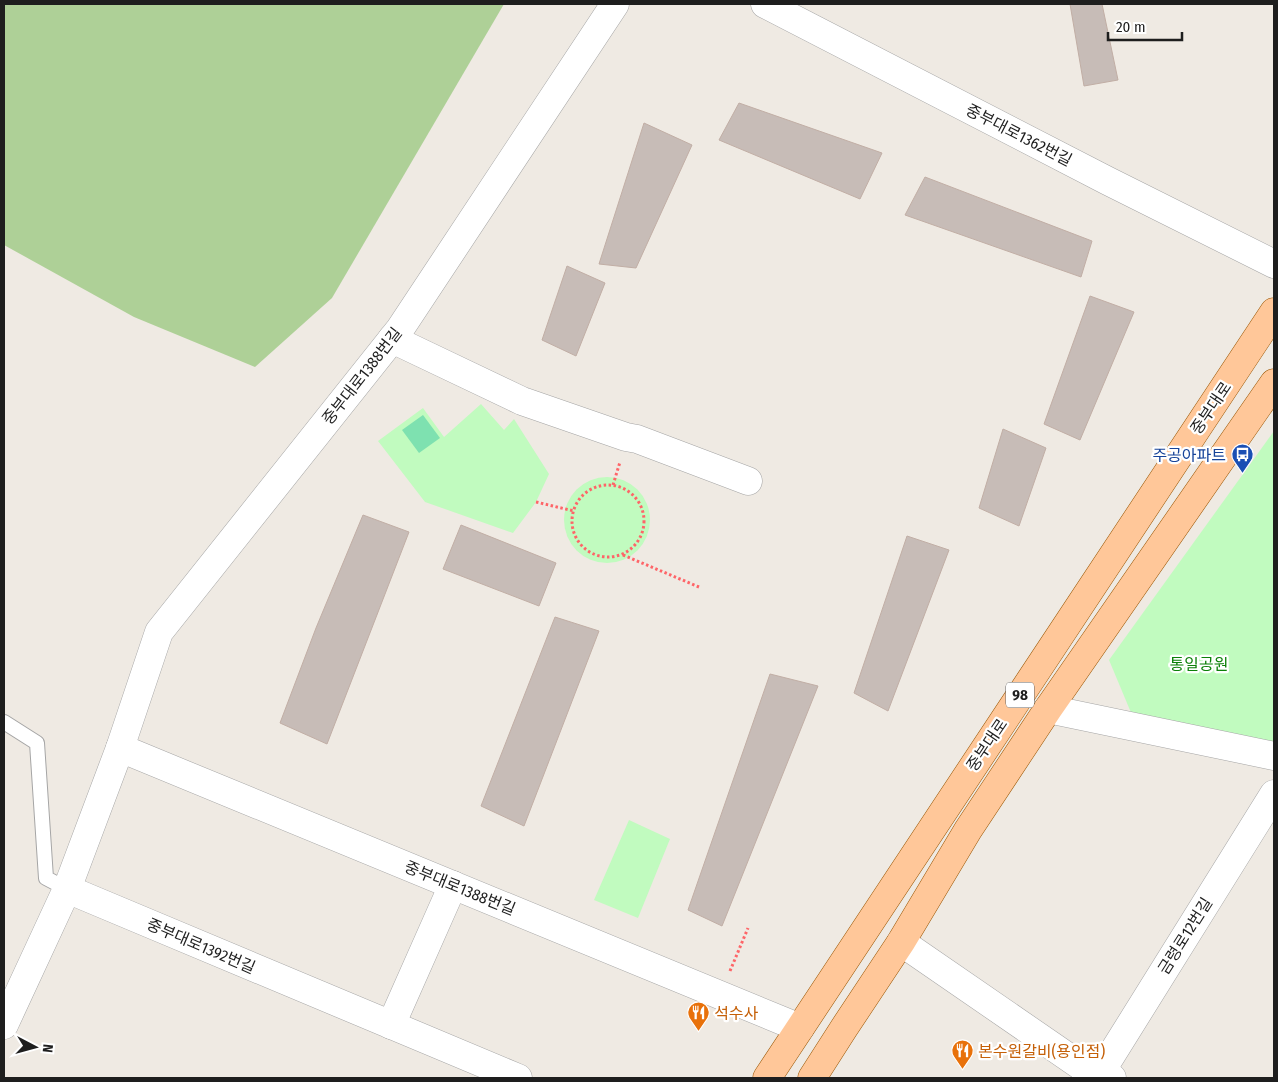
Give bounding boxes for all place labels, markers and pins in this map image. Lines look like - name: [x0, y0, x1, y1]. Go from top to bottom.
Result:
- bus stop icon: 주공아파트: [1230, 443, 1254, 474]
- place label: 주공아파트: [1152, 446, 1226, 465]
- restaurant icon: 석수사: [686, 1001, 710, 1032]
- place label: 석수사: [714, 1004, 758, 1023]
- restaurant icon: 본수원갈비(용인점): [950, 1039, 974, 1070]
- place label: 본수원갈비(용인점): [978, 1042, 1105, 1061]

